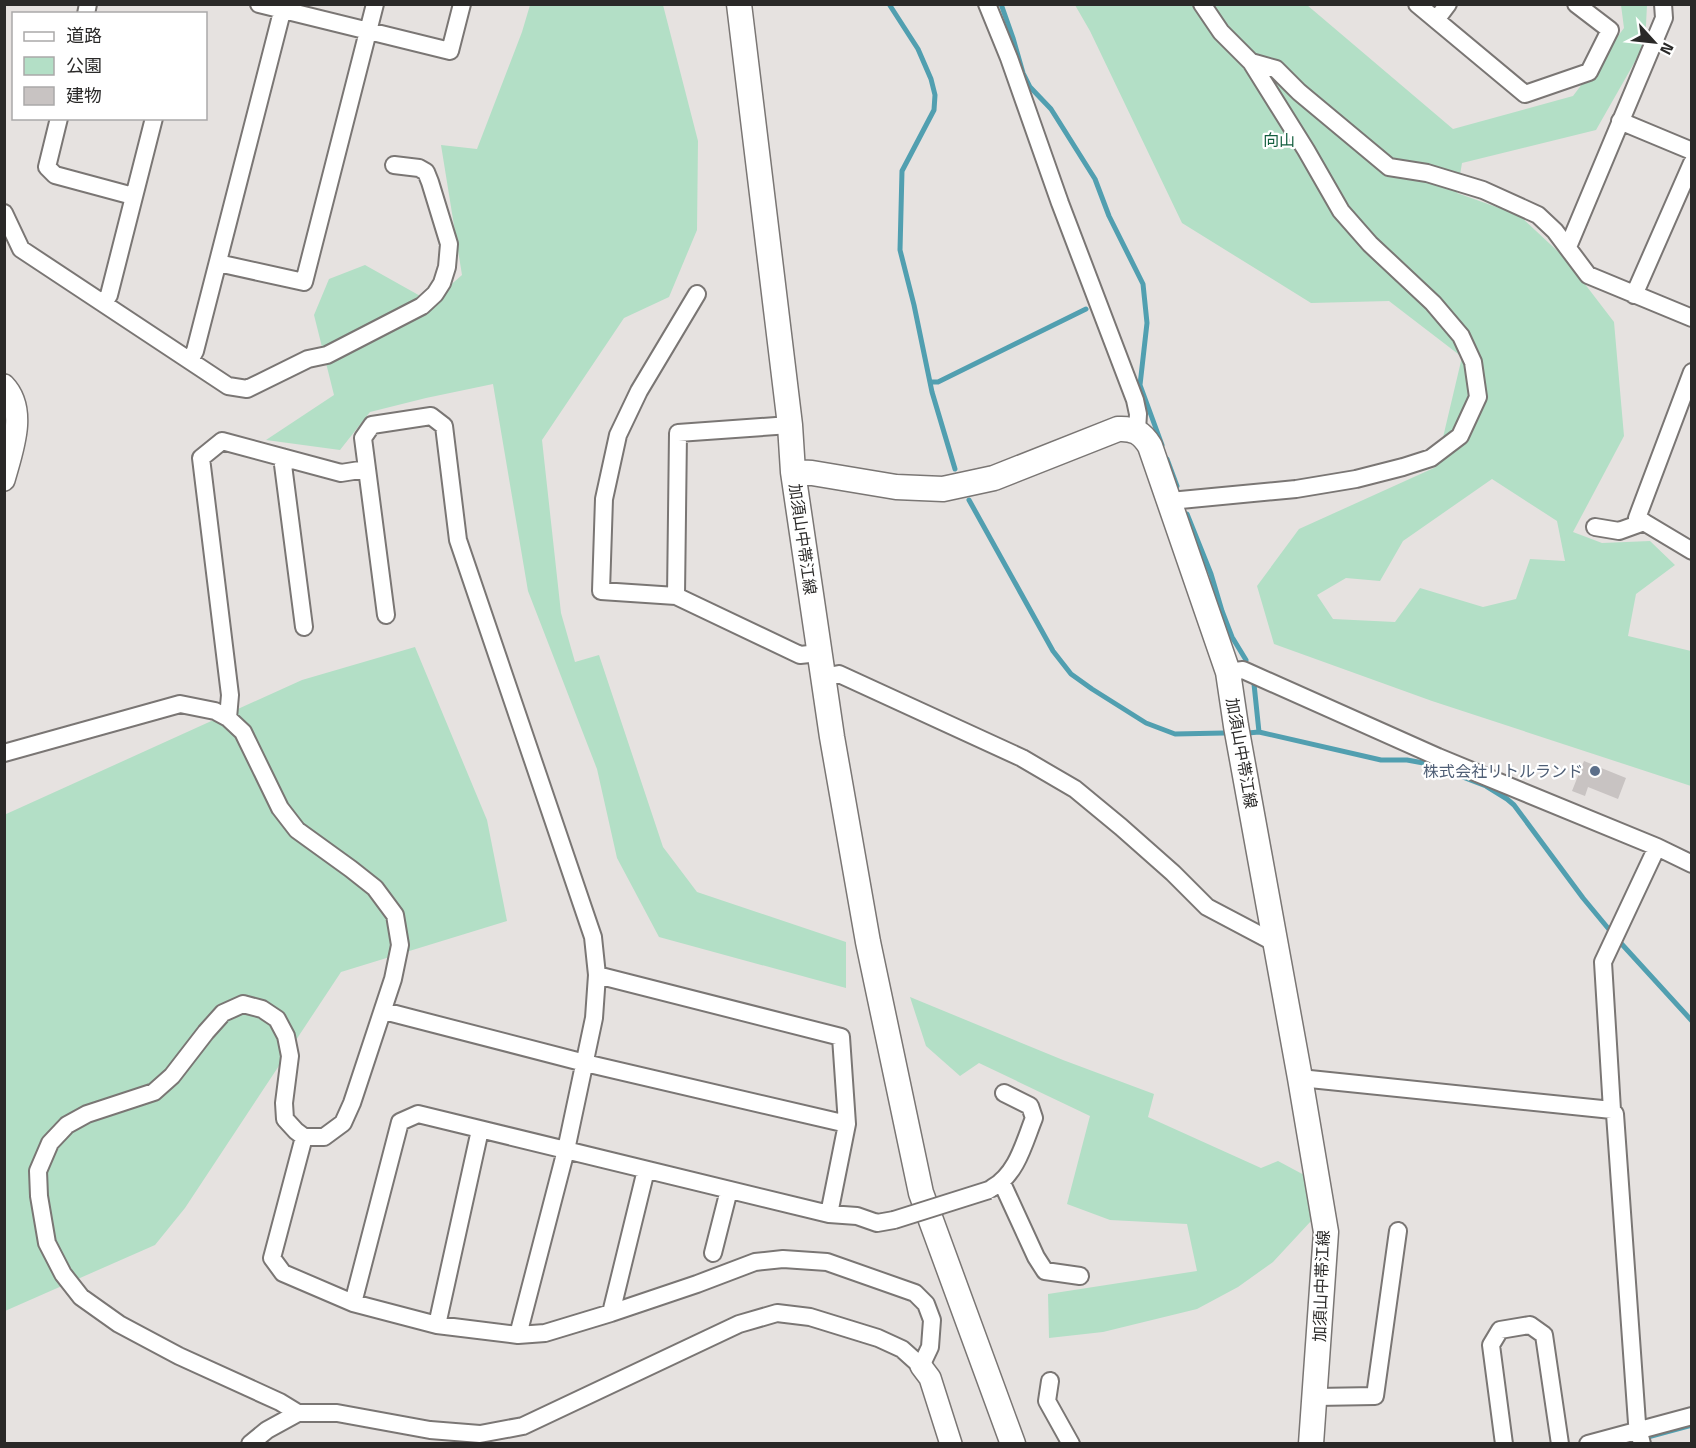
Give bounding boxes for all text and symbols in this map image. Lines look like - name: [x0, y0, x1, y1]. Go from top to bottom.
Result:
- legend: [12, 12, 207, 120]
- north arrow: [1624, 12, 1684, 72]
- text: 道路: [66, 22, 102, 49]
- text: N: [1654, 38, 1681, 59]
- text: 公園: [66, 52, 102, 79]
- text: 建物: [66, 82, 102, 109]
- park label: 向山: [1263, 128, 1295, 152]
- street label: 加須山中帯江線: [783, 482, 823, 596]
- street label: 加須山中帯江線: [1220, 696, 1264, 810]
- place label: 株式会社リトルランド: [1423, 759, 1583, 783]
- marker: 株式会社リトルランド: [1588, 764, 1602, 778]
- street label: 加須山中帯江線: [1307, 1230, 1335, 1342]

